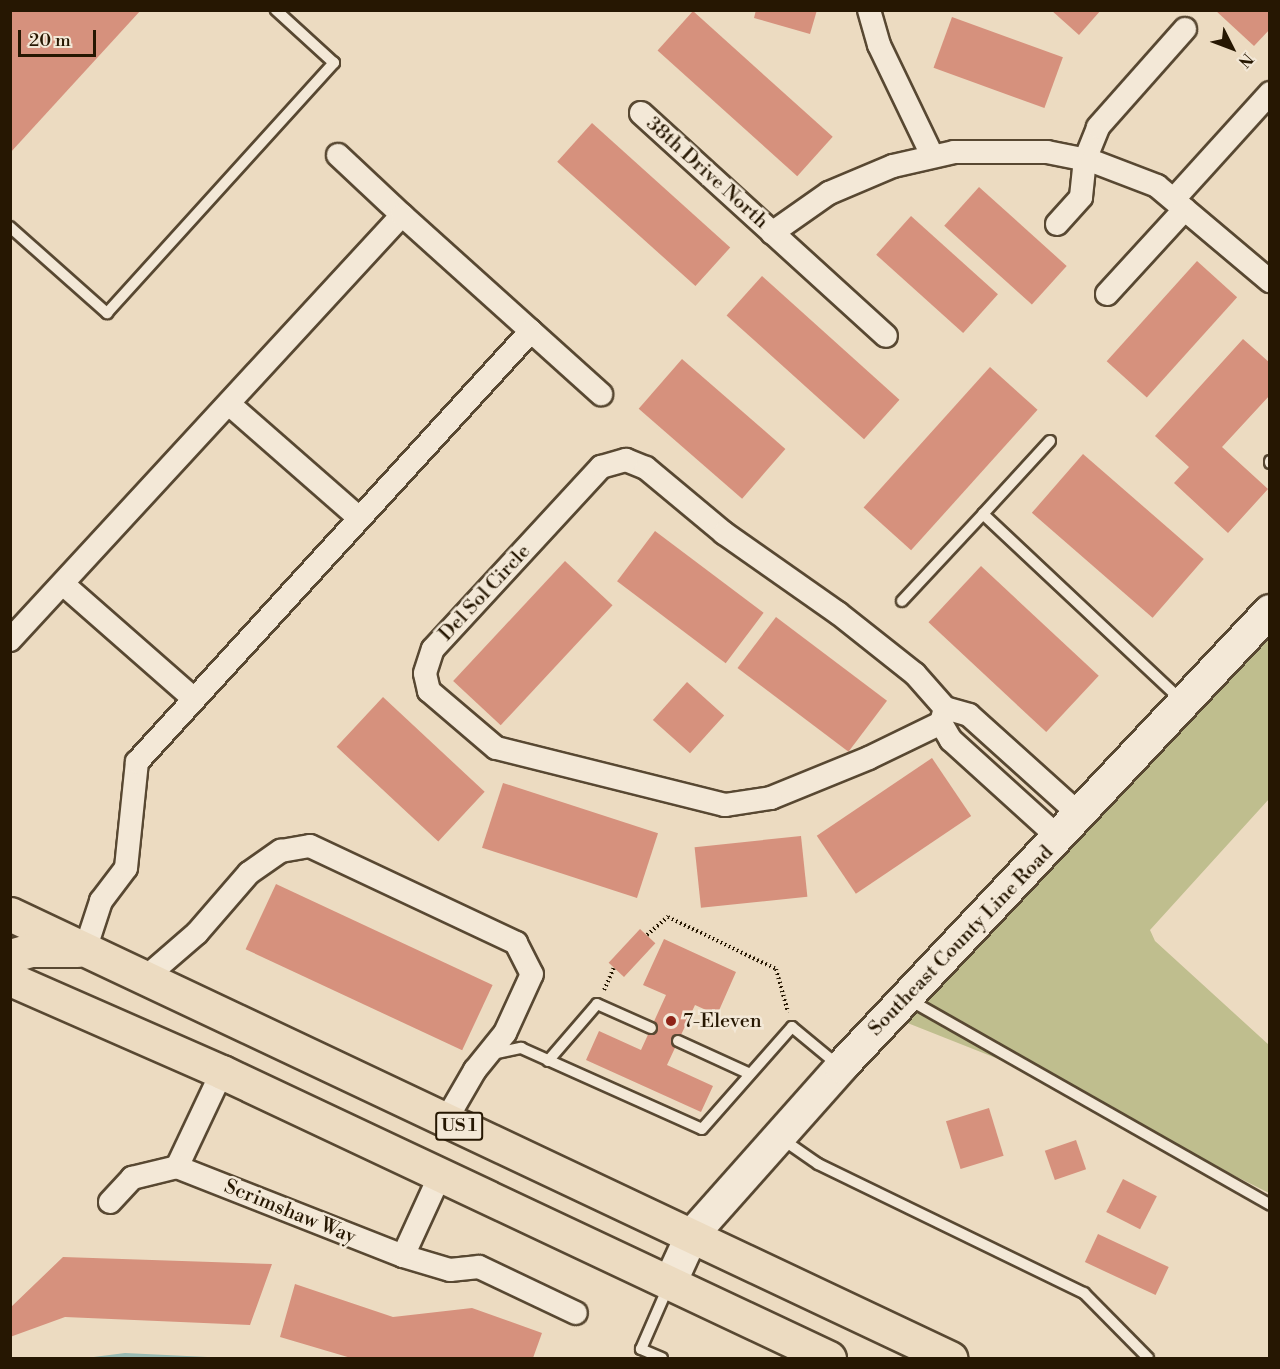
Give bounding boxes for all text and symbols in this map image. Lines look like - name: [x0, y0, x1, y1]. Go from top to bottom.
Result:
- scale bar: [21, 18, 99, 56]
- north arrow: [1202, 18, 1262, 78]
- text: 20 m: [29, 29, 71, 52]
- text: N: [1234, 49, 1257, 71]
- street label: 38th Drive North: [641, 112, 773, 234]
- street label: Del Sol Circle: [434, 540, 536, 646]
- street label: Southeast County Line Road: [864, 841, 1058, 1041]
- place label: 7-Eleven: [683, 1009, 762, 1033]
- marker: 7-Eleven: [664, 1014, 678, 1028]
- road number: US 1: [435, 1111, 483, 1141]
- street label: Scrimshaw Way: [221, 1175, 359, 1249]

